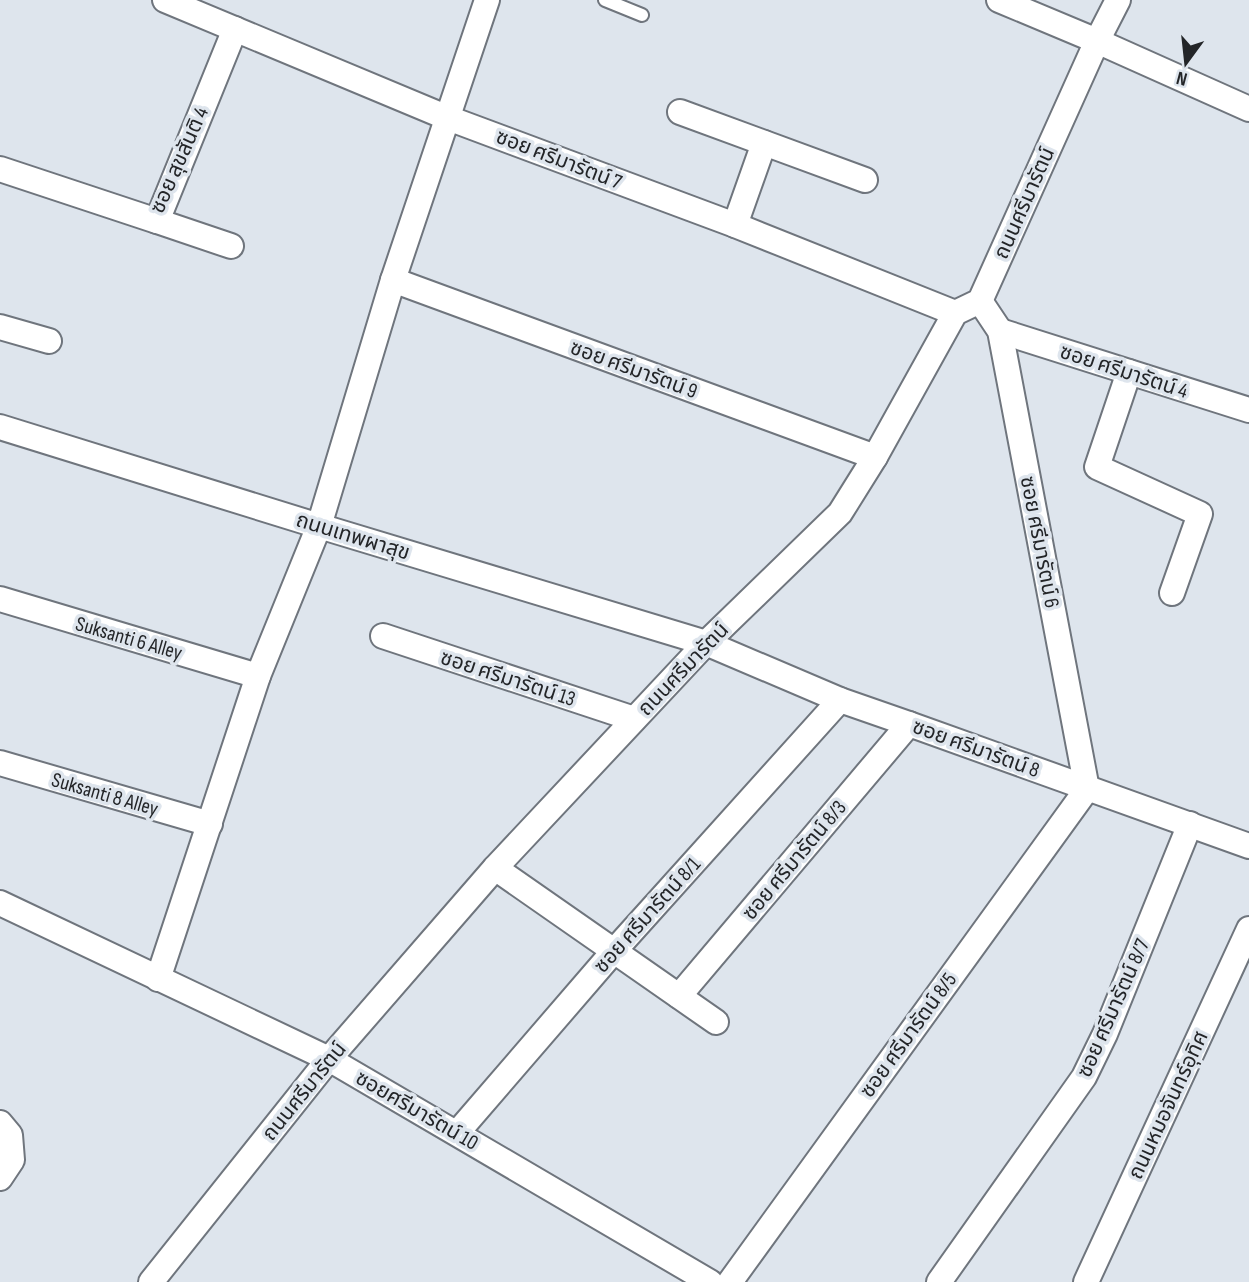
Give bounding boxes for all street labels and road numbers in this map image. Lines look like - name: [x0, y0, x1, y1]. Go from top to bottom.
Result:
- street label: ซอย สุขสันติ 4: [145, 103, 214, 217]
- street label: ซอย ศรีมารัตน์ 7: [492, 124, 626, 195]
- street label: ถนนศรีมารัตน์: [989, 143, 1060, 263]
- street label: ซอย ศรีมารัตน์ 9: [567, 335, 701, 404]
- street label: ซอย ศรีมารัตน์ 4: [1057, 339, 1191, 404]
- street label: ซอย ศรีมารัตน์ 6: [1015, 474, 1065, 610]
- street label: ถนนเทพผาสุข: [293, 507, 413, 566]
- street label: Suksanti 6 Alley: [73, 611, 185, 666]
- street label: ถนนศรีมารัตน์: [633, 618, 734, 721]
- street label: ซอย ศรีมารัตน์ 13: [437, 645, 578, 712]
- street label: ซอย ศรีมารัตน์ 8: [909, 714, 1043, 783]
- street label: Suksanti 8 Alley: [49, 767, 161, 822]
- street label: ซอย ศรีมารัตน์ 8/3: [737, 795, 852, 925]
- street label: ซอย ศรีมารัตน์ 8/1: [589, 852, 706, 978]
- street label: ซอย ศรีมารัตน์ 8/7: [1072, 935, 1155, 1081]
- street label: ซอย ศรีมารัตน์ 8/5: [855, 968, 962, 1102]
- street label: ถนนหมอจันทร์อุทิศ: [1123, 1027, 1214, 1183]
- street label: ถนนศรีมารัตน์: [257, 1037, 352, 1146]
- street label: ซอยศรีมารัตน์ 10: [351, 1065, 483, 1156]

